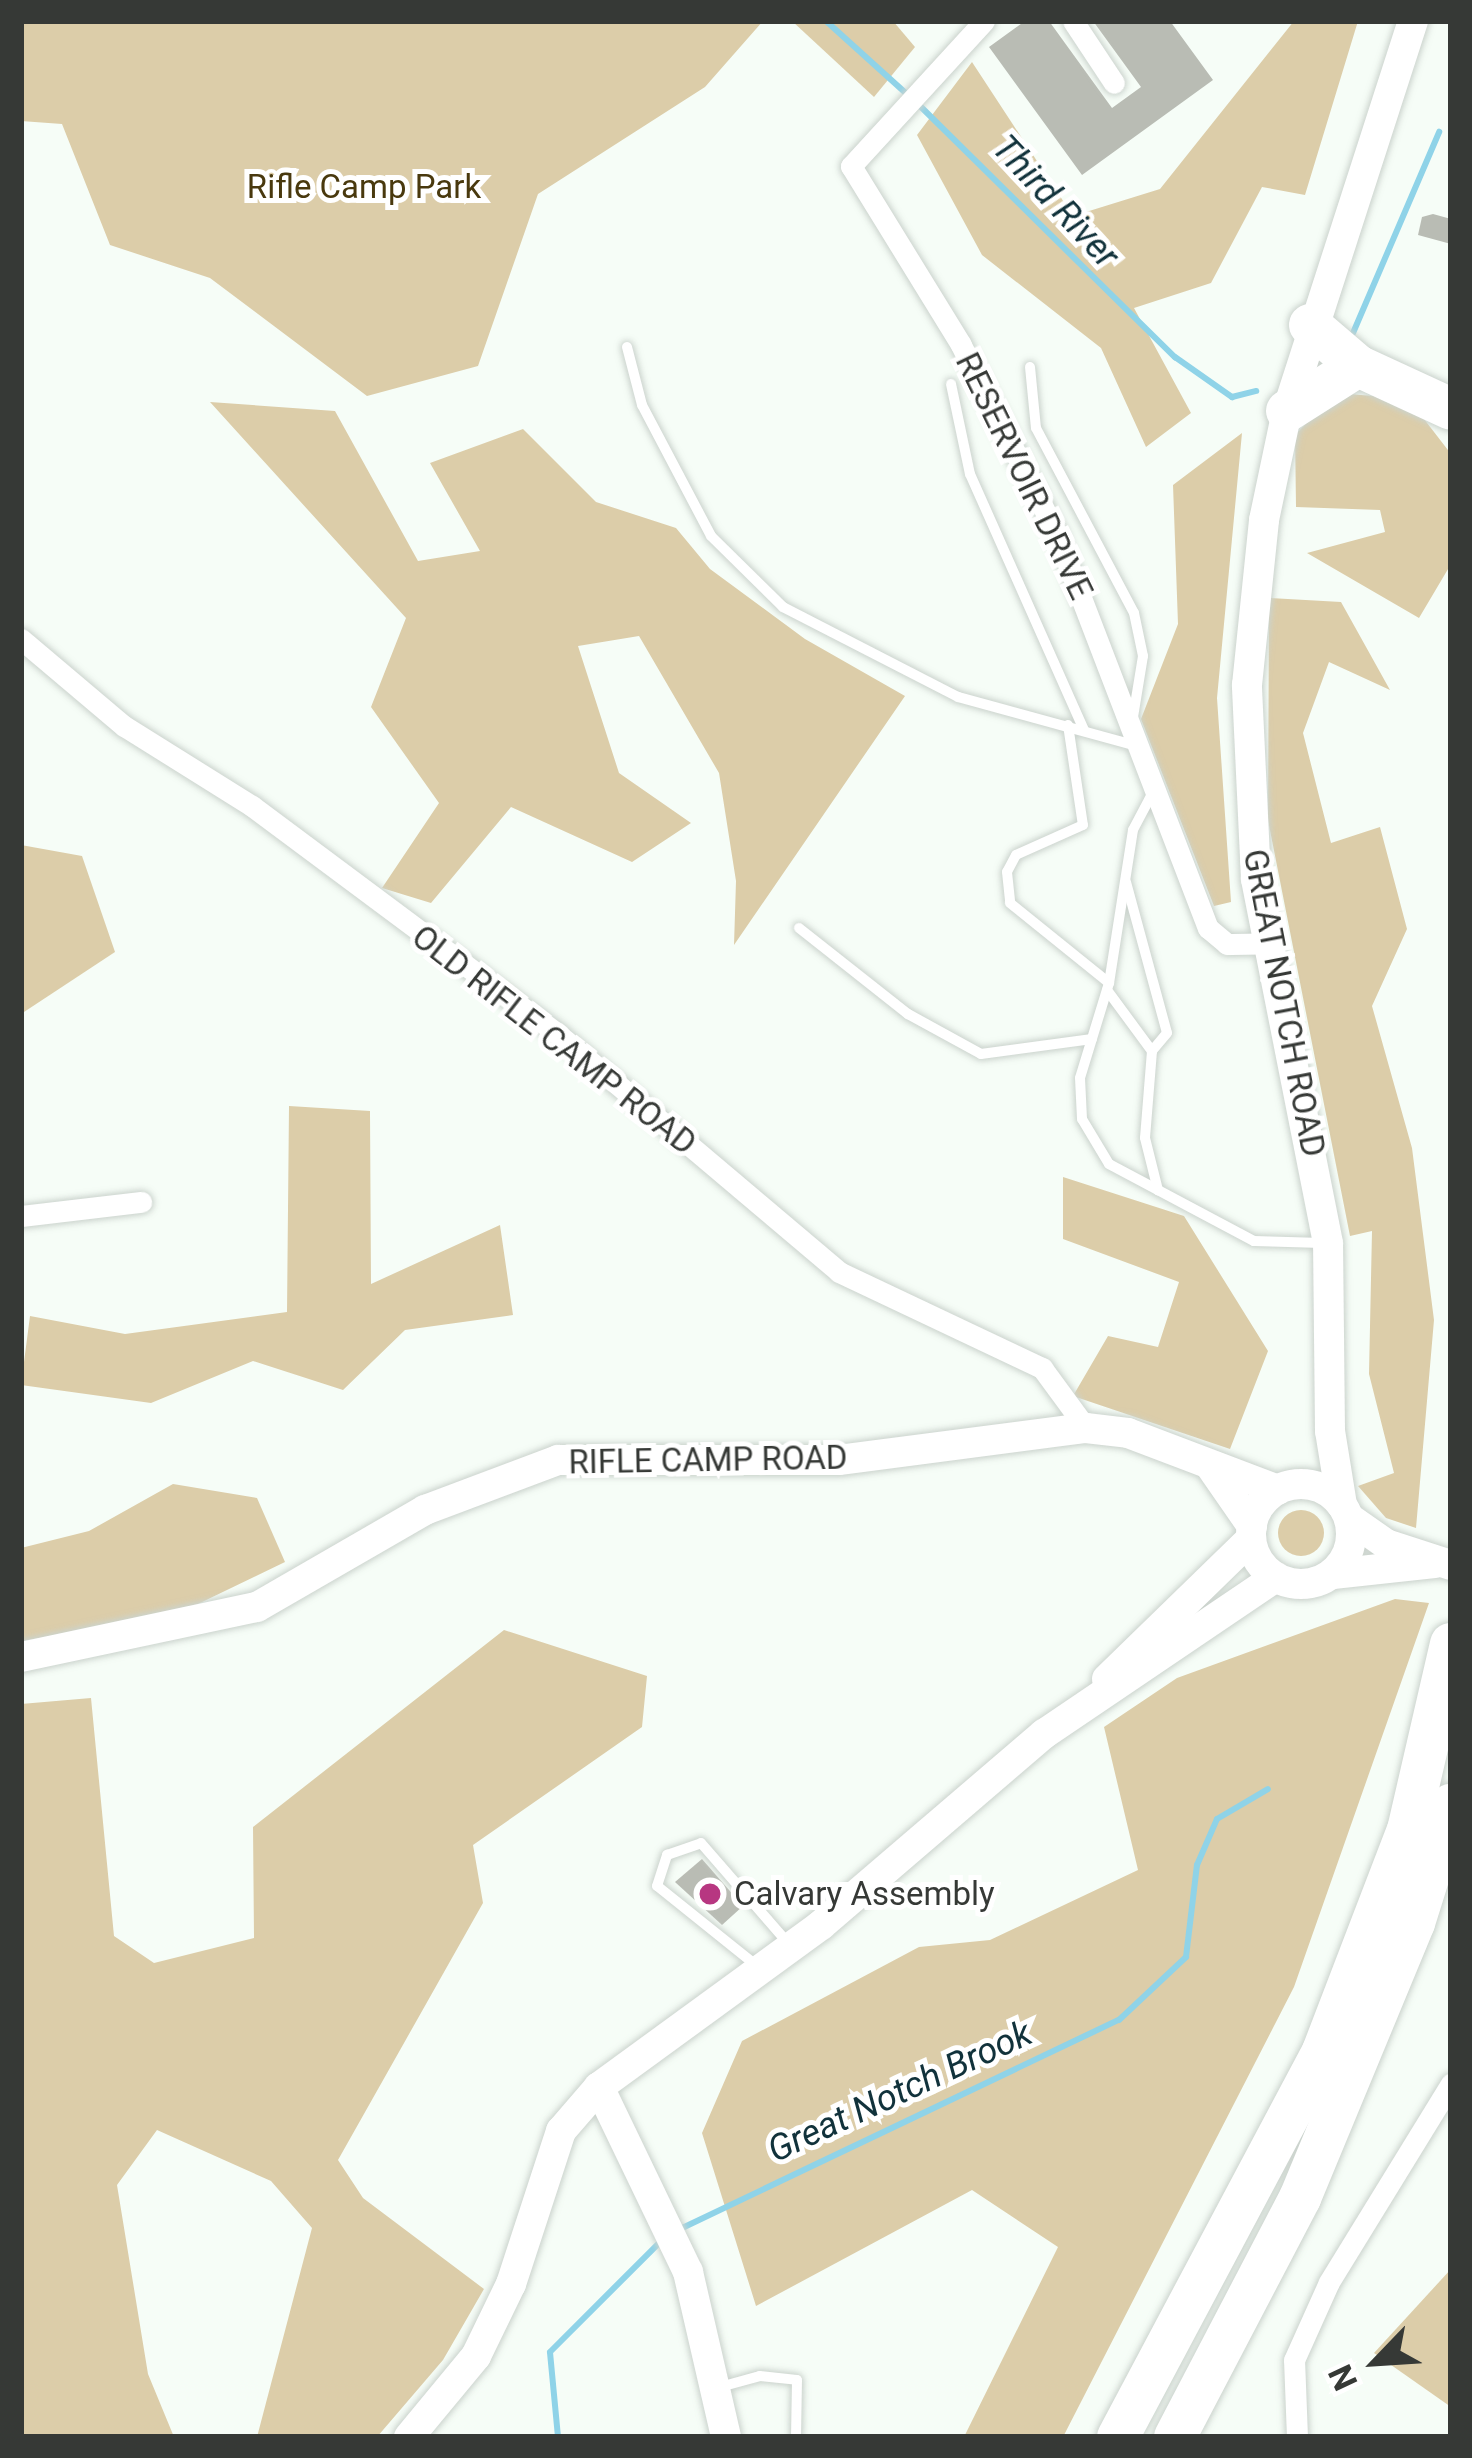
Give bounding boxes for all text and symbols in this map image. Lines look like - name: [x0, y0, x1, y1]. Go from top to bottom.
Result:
- water label: Third River: [983, 127, 1127, 277]
- park label: Rifle Camp Park: [247, 167, 481, 207]
- street label: RESERVOIR DRIVE: [947, 346, 1101, 606]
- street label: GREAT NOTCH ROAD: [1235, 846, 1333, 1160]
- street label: OLD RIFLE CAMP ROAD: [404, 917, 704, 1163]
- street label: RIFLE CAMP ROAD: [568, 1438, 848, 1482]
- place label: Calvary Assembly: [734, 1874, 995, 1914]
- marker: Calvary Assembly: [697, 1881, 723, 1907]
- water label: Great Notch Brook: [761, 2012, 1039, 2172]
- north arrow: [1316, 2302, 1436, 2422]
- text: N: [1320, 2359, 1366, 2396]

